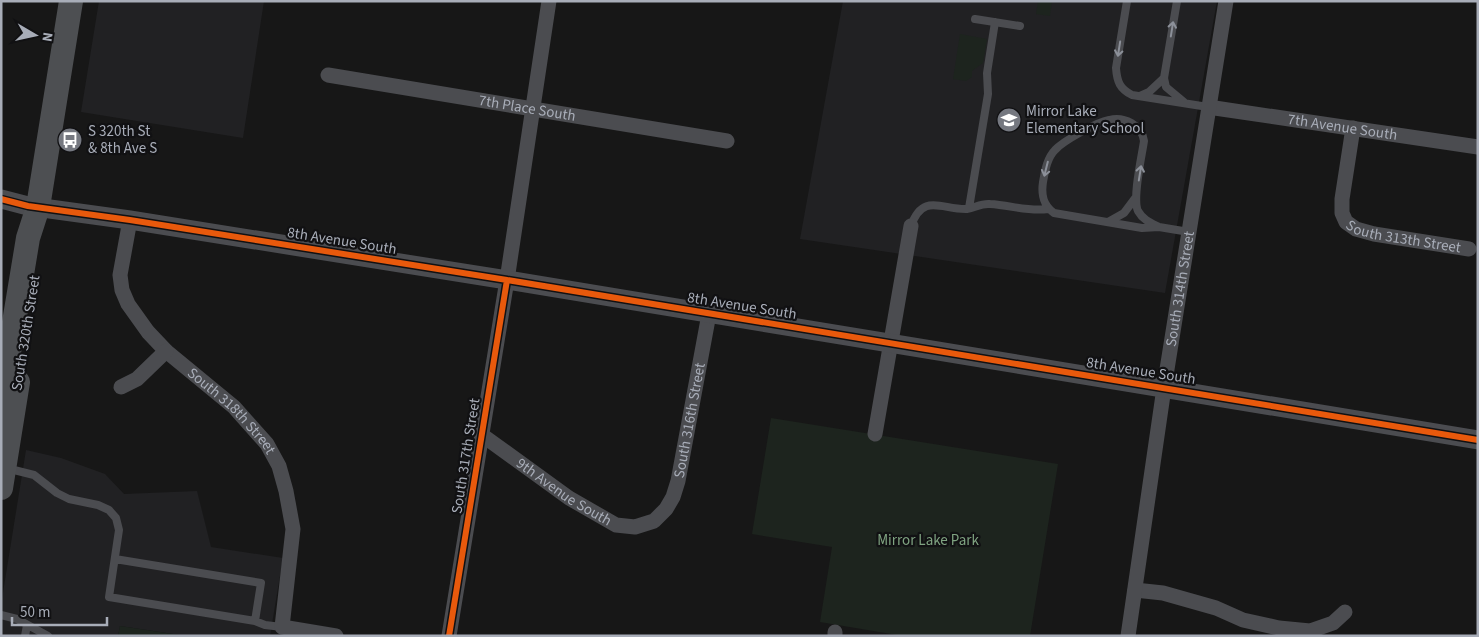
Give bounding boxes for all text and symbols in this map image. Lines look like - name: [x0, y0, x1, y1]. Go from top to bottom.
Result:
- north arrow: [10, 10, 60, 60]
- one-way arrow: [1167, 21, 1177, 37]
- text: N: [36, 31, 57, 43]
- one-way arrow: [1114, 41, 1124, 57]
- street label: 7th Place South: [477, 90, 577, 126]
- place label: Mirror Lake Elementary School: [1026, 101, 1144, 139]
- school or university icon: Mirror Lake Elementary School: [996, 107, 1022, 133]
- street label: 7th Avenue South: [1286, 108, 1399, 145]
- place label: S 320th St & 8th Ave S: [88, 121, 157, 159]
- bus stop icon: S 320th St & 8th Ave S: [57, 127, 83, 153]
- one-way arrow: [1041, 160, 1050, 176]
- one-way arrow: [1135, 165, 1145, 181]
- street label: South 313th Street: [1342, 214, 1462, 258]
- street label: 8th Avenue South: [286, 222, 398, 260]
- street label: South 314th Street: [1160, 229, 1199, 348]
- street label: South 320th Street: [6, 274, 46, 392]
- street label: 8th Avenue South: [686, 287, 798, 325]
- street label: 8th Avenue South: [1085, 352, 1197, 390]
- street label: South 316th Street: [668, 361, 710, 480]
- street label: South 318th Street: [183, 362, 281, 458]
- street label: South 317th Street: [446, 397, 486, 515]
- street label: 9th Avenue South: [512, 453, 616, 531]
- park label: Mirror Lake Park: [877, 530, 979, 551]
- scale bar: [12, 594, 108, 626]
- text: 50 m: [20, 602, 50, 623]

